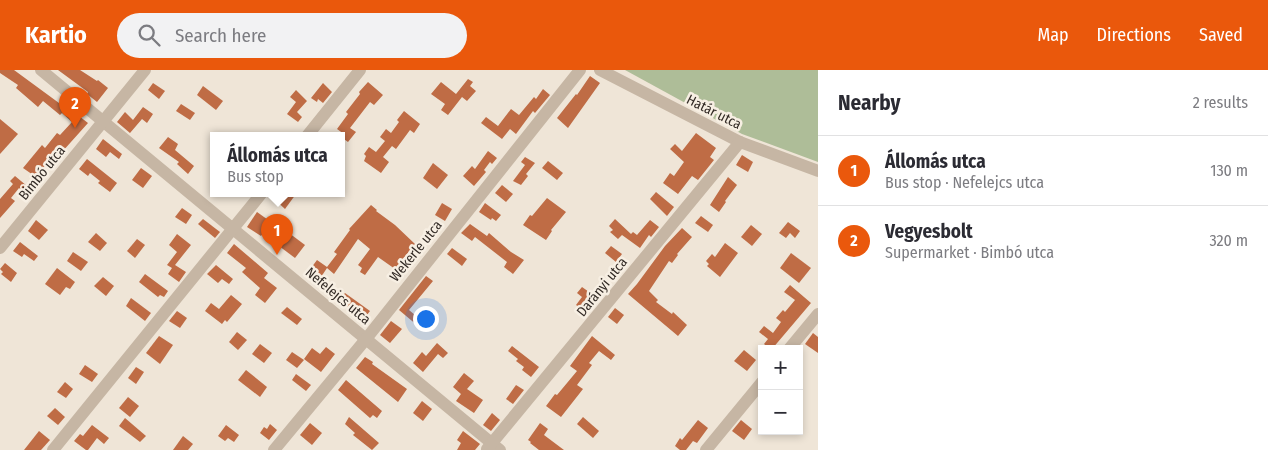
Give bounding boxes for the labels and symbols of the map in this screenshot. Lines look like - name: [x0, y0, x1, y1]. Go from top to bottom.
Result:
- pin: 2: [59, 87, 91, 128]
- street label: Határ utca: [684, 91, 744, 133]
- street label: Bimbó utca: [15, 143, 69, 203]
- pin: 1: [261, 214, 293, 255]
- street label: Wekerle utca: [386, 217, 446, 285]
- street label: Darányi utca: [573, 254, 631, 320]
- street label: Nefelejcs utca: [302, 264, 374, 328]
- your location: [413, 306, 439, 332]

